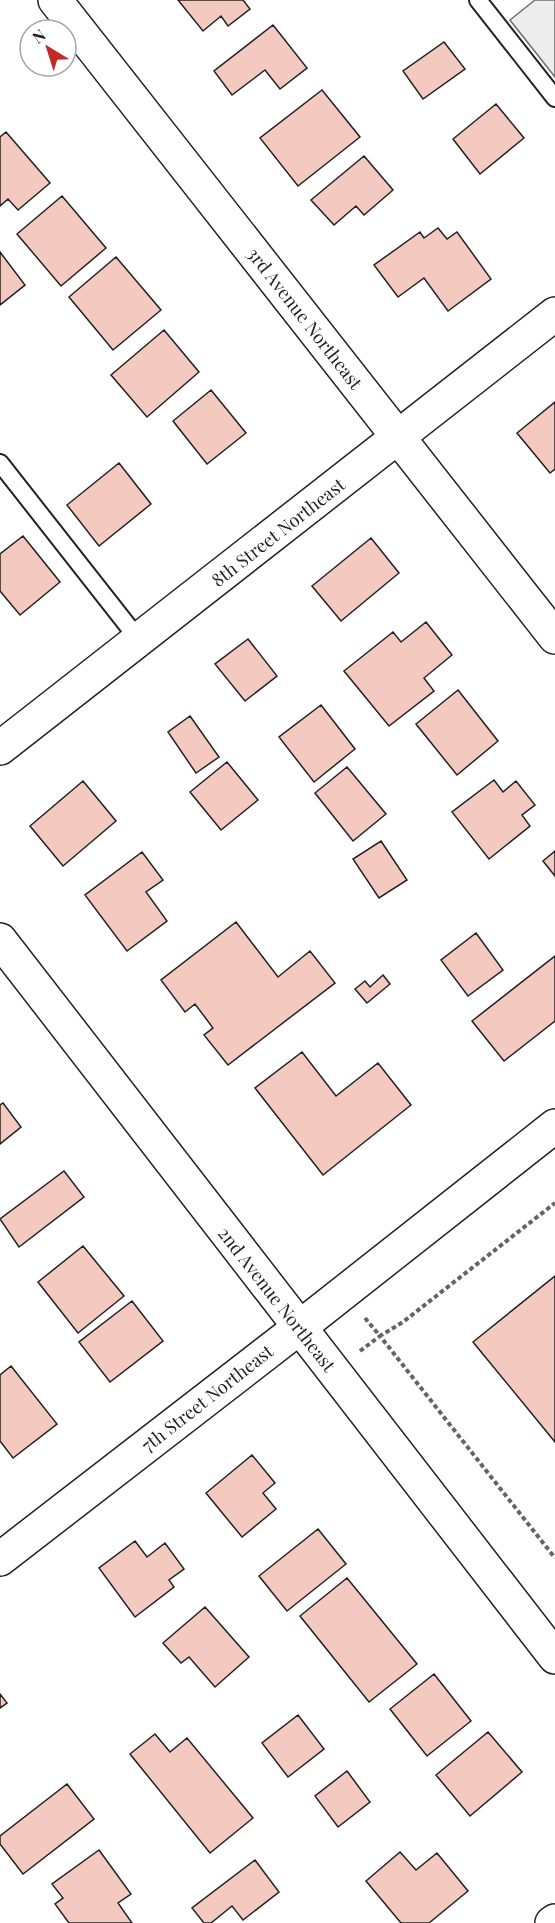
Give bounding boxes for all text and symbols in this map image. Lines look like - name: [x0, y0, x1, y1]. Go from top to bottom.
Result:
- north arrow: [18, 18, 78, 78]
- text: N: [27, 24, 50, 48]
- street label: 3rd Avenue Northeast: [242, 242, 368, 394]
- street label: 8th Street Northeast: [206, 472, 350, 592]
- street label: 2nd Avenue Northeast: [213, 1222, 341, 1377]
- street label: 7th Street Northeast: [136, 1339, 278, 1457]

